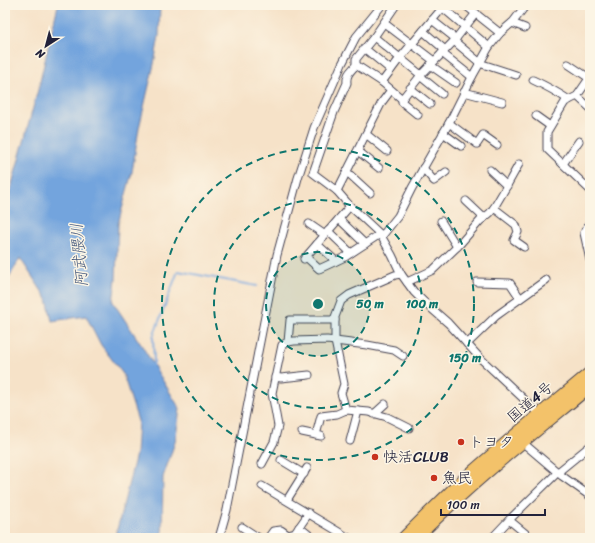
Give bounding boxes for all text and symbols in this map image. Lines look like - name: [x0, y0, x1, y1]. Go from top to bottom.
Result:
- north arrow: [26, 26, 66, 66]
- text: N: [31, 44, 50, 64]
- water label: 阿武隈川: [62, 222, 96, 288]
- text: 50 m: [356, 293, 384, 315]
- text: 100 m: [406, 293, 439, 315]
- centre of rings: [311, 297, 325, 311]
- text: 150 m: [449, 347, 482, 369]
- street label: 国道4号: [501, 375, 559, 429]
- place label: トヨタ: [469, 429, 514, 455]
- marker: トヨタ: [456, 437, 466, 447]
- place label: 快活CLUB: [383, 444, 449, 470]
- marker: 快活CLUB: [370, 452, 380, 462]
- place label: 魚民: [442, 465, 472, 491]
- marker: 魚民: [429, 473, 439, 483]
- scale bar: [441, 491, 545, 517]
- text: 100 m: [447, 494, 480, 516]

